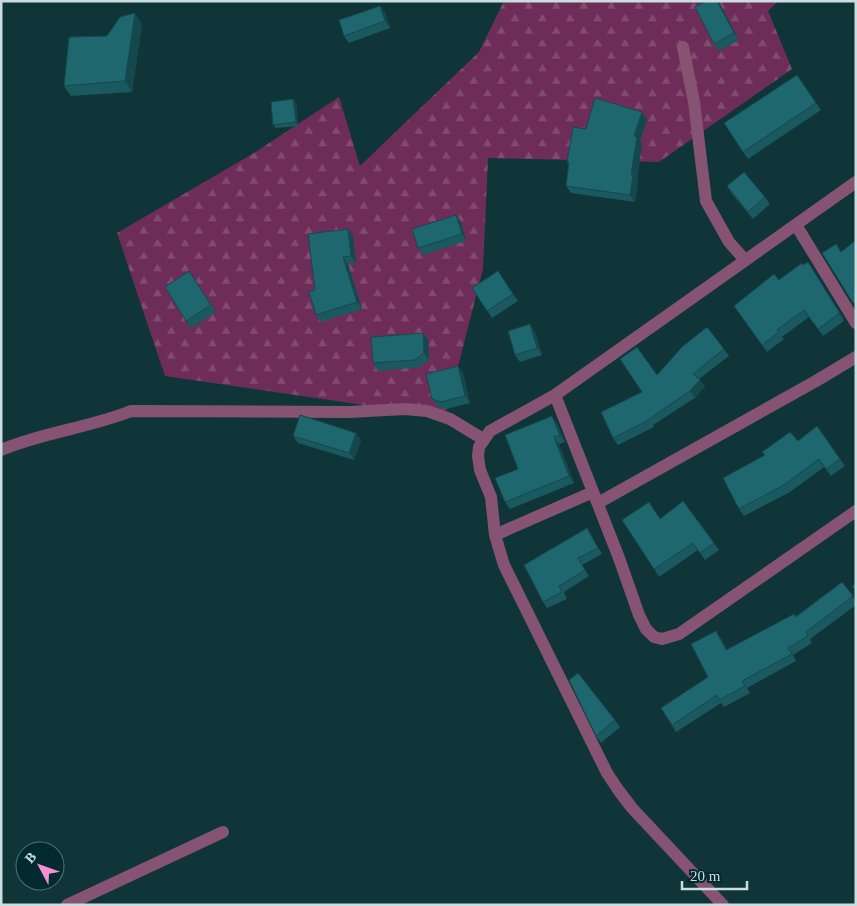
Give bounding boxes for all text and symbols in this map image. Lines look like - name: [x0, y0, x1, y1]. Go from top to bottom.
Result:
- north arrow: [15, 841, 65, 891]
- text: B: [22, 849, 39, 866]
- scale bar: [682, 858, 747, 890]
- text: 20 m: [690, 868, 721, 884]

